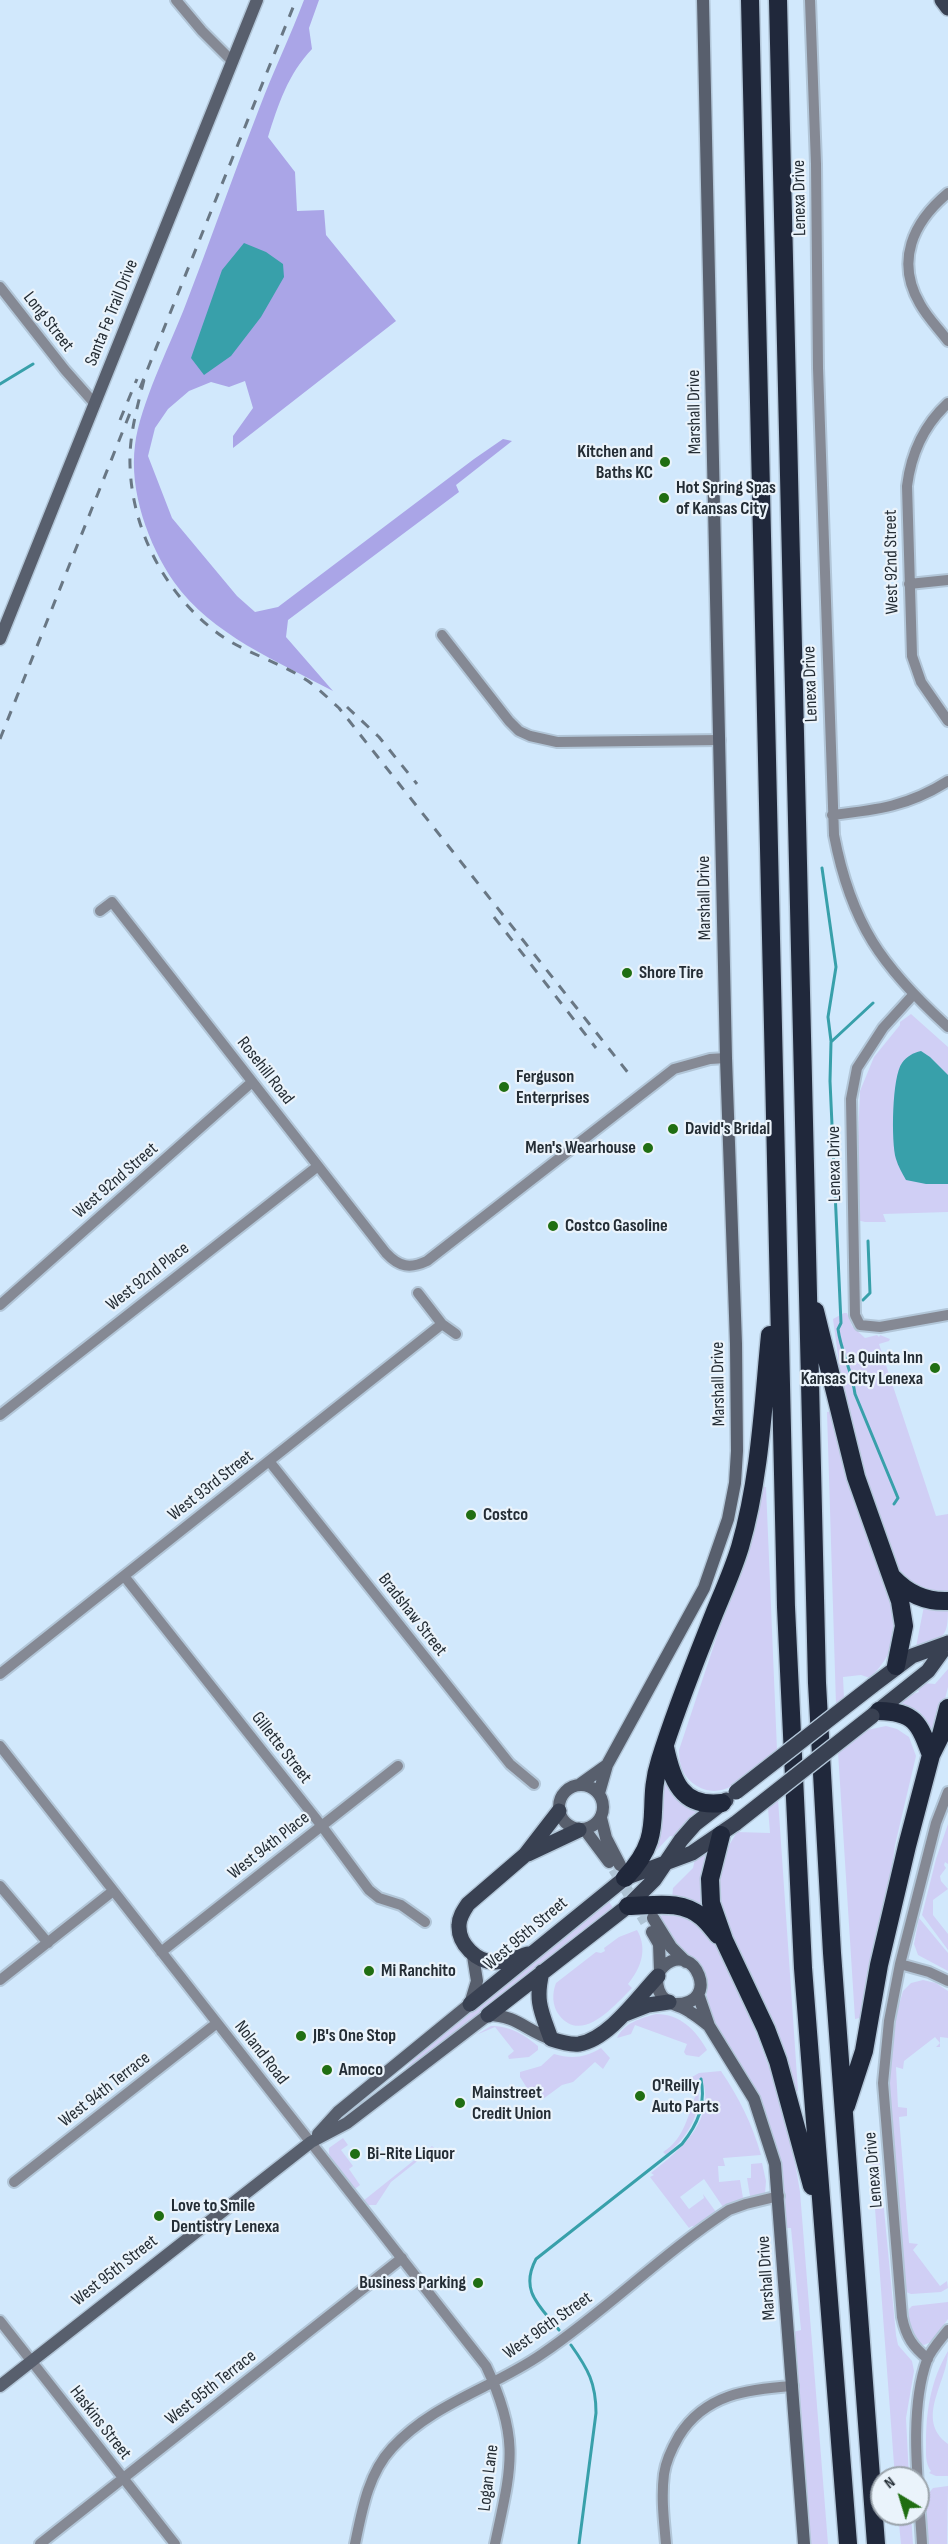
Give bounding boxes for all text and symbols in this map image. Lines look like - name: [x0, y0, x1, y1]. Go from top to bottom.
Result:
- street label: Lenexa Drive: [789, 160, 811, 236]
- street label: Santa Fe Trail Drive: [81, 257, 143, 369]
- street label: Long Street: [18, 288, 78, 356]
- street label: Marshall Drive: [683, 370, 707, 454]
- place label: Kitchen and Baths KC: [577, 441, 653, 484]
- marker: Kitchen and Baths KC: [658, 455, 672, 469]
- place label: Hot Spring Spas of Kansas City: [676, 477, 776, 520]
- marker: Hot Spring Spas of Kansas City: [657, 491, 671, 505]
- street label: West 92nd Street: [880, 509, 904, 615]
- street label: Lenexa Drive: [799, 646, 823, 722]
- street label: Marshall Drive: [693, 856, 717, 940]
- place label: Shore Tire: [639, 962, 703, 984]
- marker: Shore Tire: [620, 966, 634, 980]
- street label: Rosehill Road: [232, 1033, 298, 1109]
- place label: Ferguson Enterprises: [516, 1066, 590, 1108]
- marker: Ferguson Enterprises: [497, 1080, 511, 1094]
- place label: David's Bridal: [685, 1118, 770, 1140]
- marker: David's Bridal: [666, 1122, 680, 1136]
- street label: Lenexa Drive: [824, 1126, 846, 1202]
- place label: Men's Wearhouse: [525, 1137, 636, 1159]
- street label: West 92nd Street: [69, 1138, 163, 1224]
- marker: Men's Wearhouse: [641, 1141, 655, 1155]
- place label: Costco Gasoline: [565, 1215, 668, 1237]
- marker: Costco Gasoline: [546, 1219, 560, 1233]
- street label: West 92nd Place: [102, 1238, 194, 1316]
- street label: Marshall Drive: [707, 1342, 731, 1426]
- place label: La Quinta Inn Kansas City Lenexa: [801, 1347, 923, 1390]
- marker: La Quinta Inn Kansas City Lenexa: [928, 1361, 942, 1375]
- street label: West 93rd Street: [164, 1446, 258, 1526]
- place label: Costco: [483, 1504, 528, 1526]
- marker: Costco: [464, 1508, 478, 1522]
- street label: Bradshaw Street: [373, 1569, 451, 1661]
- street label: Gillette Street: [246, 1708, 316, 1788]
- street label: West 94th Place: [224, 1808, 314, 1884]
- street label: West 95th Street: [480, 1893, 572, 1975]
- place label: Mi Ranchito: [381, 1960, 456, 1982]
- marker: Mi Ranchito: [362, 1964, 376, 1978]
- street label: Noland Road: [229, 2017, 293, 2089]
- place label: JB's One Stop: [313, 2025, 396, 2047]
- marker: JB's One Stop: [294, 2029, 308, 2043]
- street label: West 94th Terrace: [55, 2048, 155, 2132]
- place label: Amoco: [339, 2059, 383, 2081]
- marker: Amoco: [320, 2063, 334, 2077]
- place label: O'Reilly Auto Parts: [652, 2075, 719, 2118]
- place label: Mainstreet Credit Union: [472, 2082, 551, 2124]
- marker: O'Reilly Auto Parts: [633, 2089, 647, 2103]
- marker: Mainstreet Credit Union: [453, 2096, 467, 2110]
- street label: Lenexa Drive: [860, 2131, 888, 2209]
- place label: Bi-Rite Liquor: [367, 2143, 455, 2165]
- marker: Bi-Rite Liquor: [348, 2147, 362, 2161]
- place label: Love to Smile Dentistry Lenexa: [171, 2195, 279, 2238]
- marker: Love to Smile Dentistry Lenexa: [152, 2209, 166, 2223]
- street label: West 95th Street: [68, 2231, 162, 2311]
- street label: Marshall Drive: [753, 2235, 781, 2321]
- place label: Business Parking: [359, 2272, 466, 2294]
- marker: Business Parking: [471, 2276, 485, 2290]
- street label: West 96th Street: [499, 2288, 597, 2364]
- street label: West 95th Terrace: [161, 2346, 261, 2430]
- street label: Haskins Street: [64, 2382, 136, 2464]
- street label: Logan Lane: [474, 2444, 504, 2512]
- north arrow: [870, 2466, 930, 2526]
- text: N: [881, 2473, 899, 2493]

